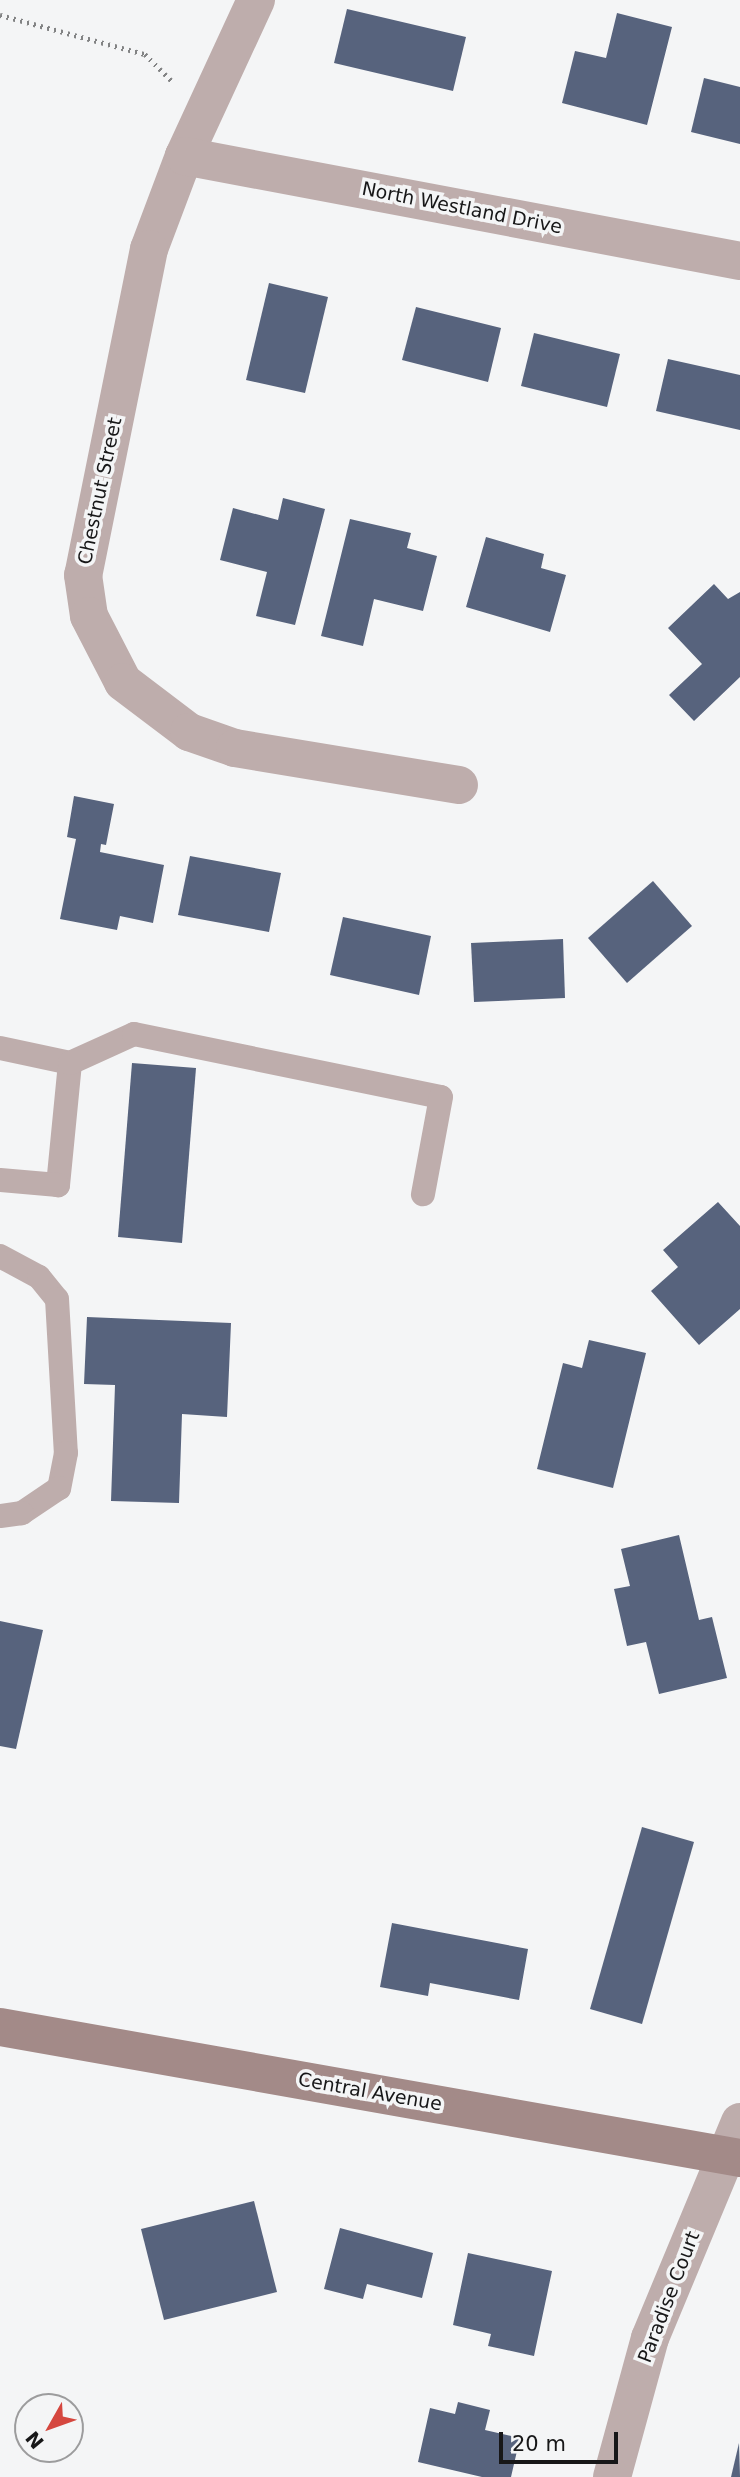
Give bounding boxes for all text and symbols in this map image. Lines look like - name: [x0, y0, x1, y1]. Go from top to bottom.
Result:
- street label: North Westland Drive: [360, 177, 564, 239]
- street label: Chestnut Street: [73, 415, 127, 567]
- street label: Central Avenue: [296, 2068, 444, 2116]
- street label: Paradise Court: [633, 2228, 705, 2366]
- north arrow: [14, 2393, 84, 2463]
- scale bar: [502, 2418, 621, 2462]
- text: N: [21, 2427, 48, 2453]
- text: 20 m: [512, 2432, 566, 2456]

